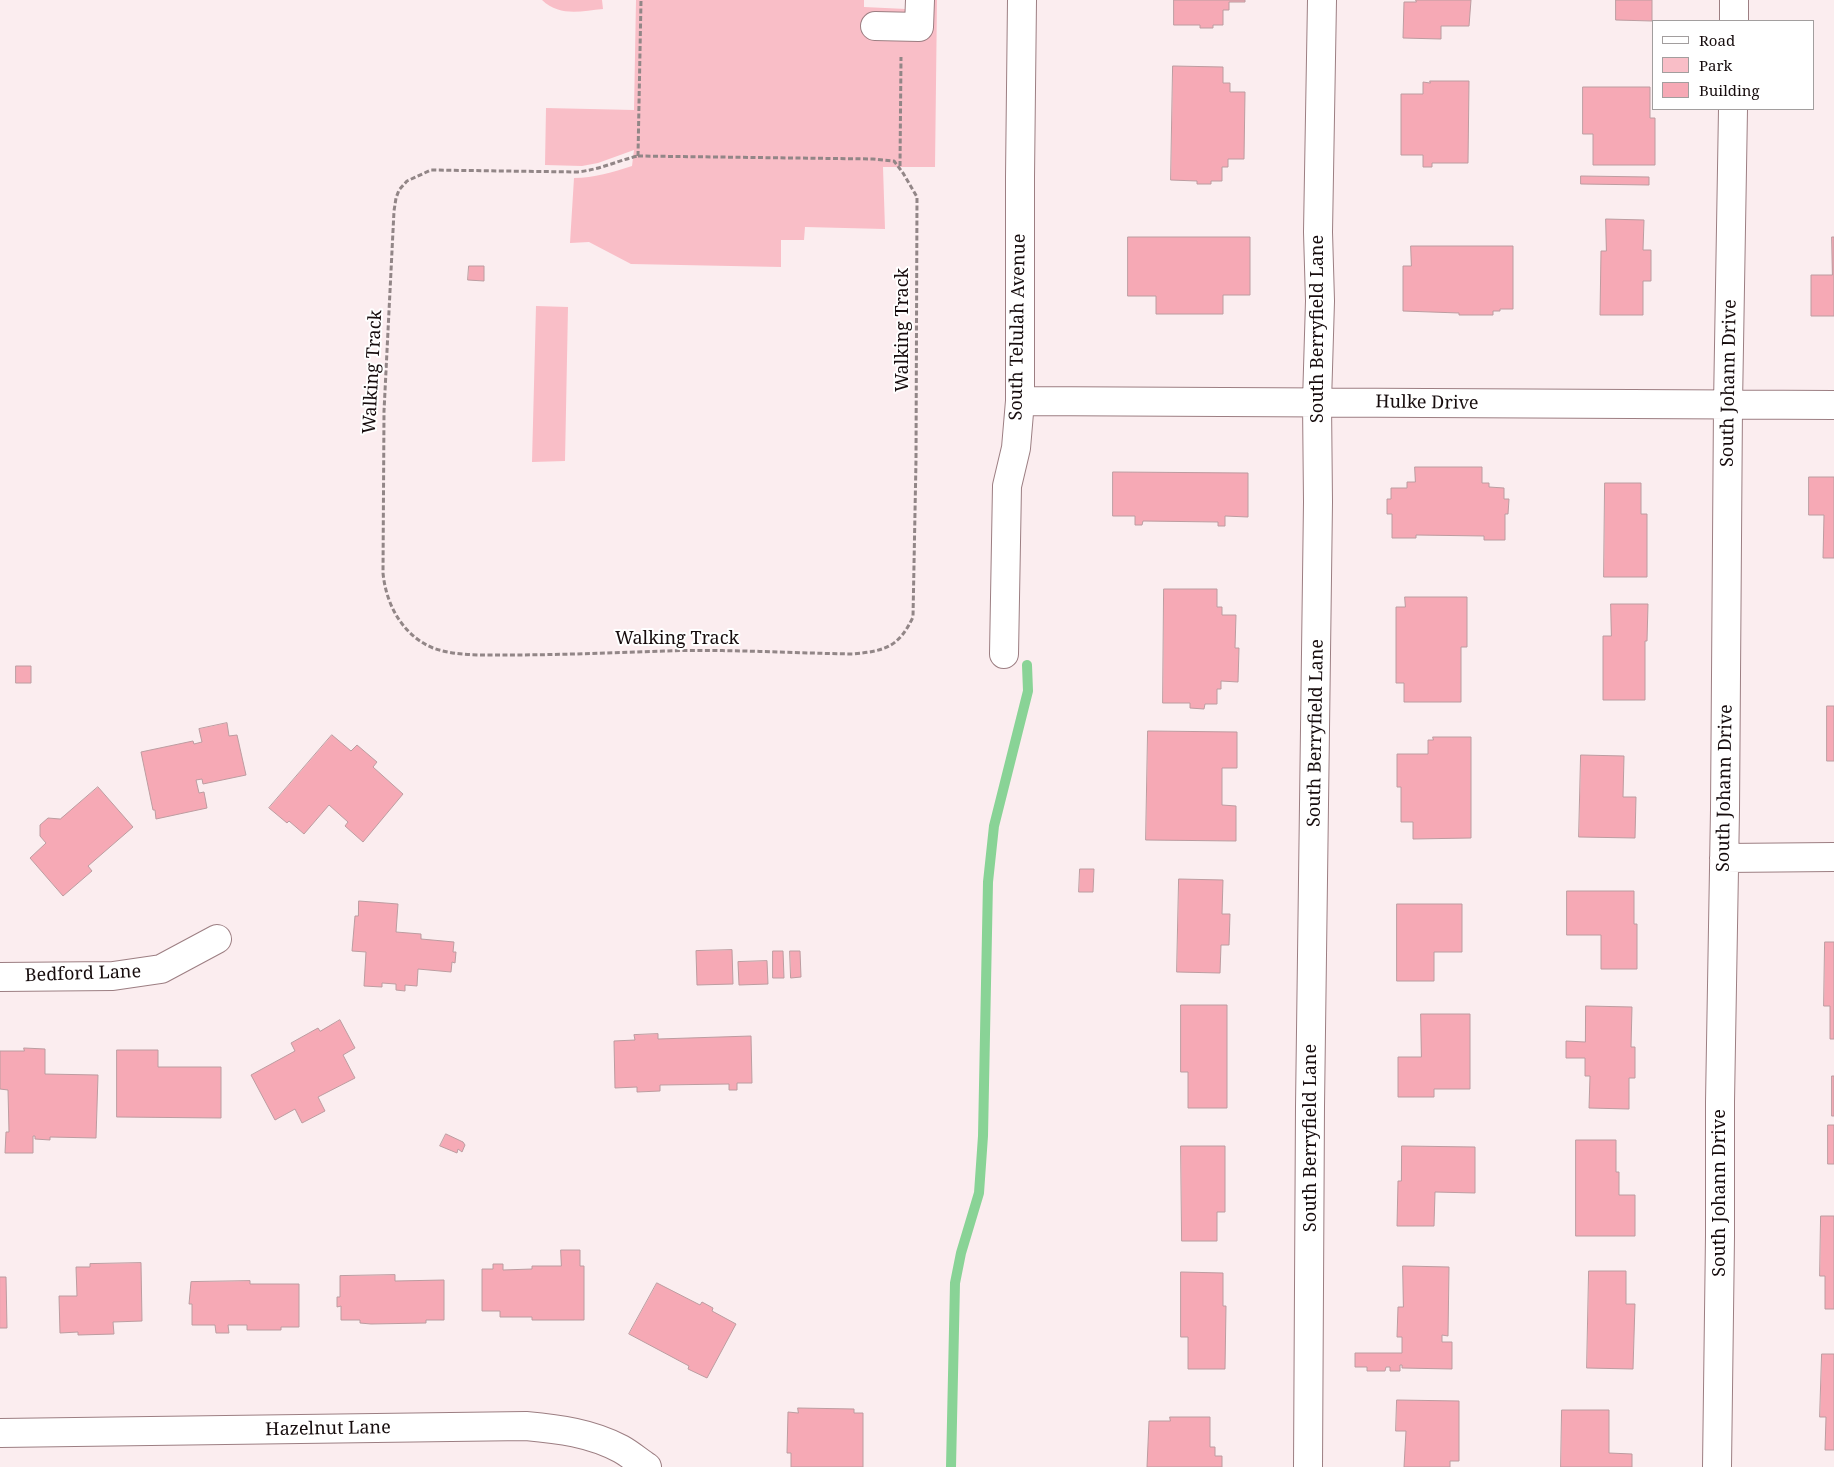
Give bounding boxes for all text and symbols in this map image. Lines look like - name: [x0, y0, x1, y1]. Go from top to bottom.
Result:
- legend: [1652, 20, 1814, 110]
- text: Road: [1699, 30, 1735, 50]
- text: Park: [1699, 55, 1732, 75]
- text: Building: [1699, 80, 1760, 100]
- street label: South Telulah Avenue: [1006, 233, 1030, 421]
- street label: South Berryfield Lane: [1307, 235, 1329, 423]
- street label: Walking Track: [892, 268, 914, 392]
- street label: South Johann Drive: [1717, 299, 1741, 467]
- street label: Walking Track: [359, 309, 387, 435]
- street label: Hulke Drive: [1375, 391, 1479, 415]
- street label: Walking Track: [615, 628, 739, 650]
- street label: South Berryfield Lane: [1304, 639, 1328, 827]
- street label: South Johann Drive: [1713, 704, 1737, 872]
- street label: Bedford Lane: [25, 961, 141, 987]
- street label: South Berryfield Lane: [1300, 1044, 1322, 1232]
- street label: South Johann Drive: [1709, 1109, 1731, 1277]
- street label: Hazelnut Lane: [265, 1417, 391, 1441]

